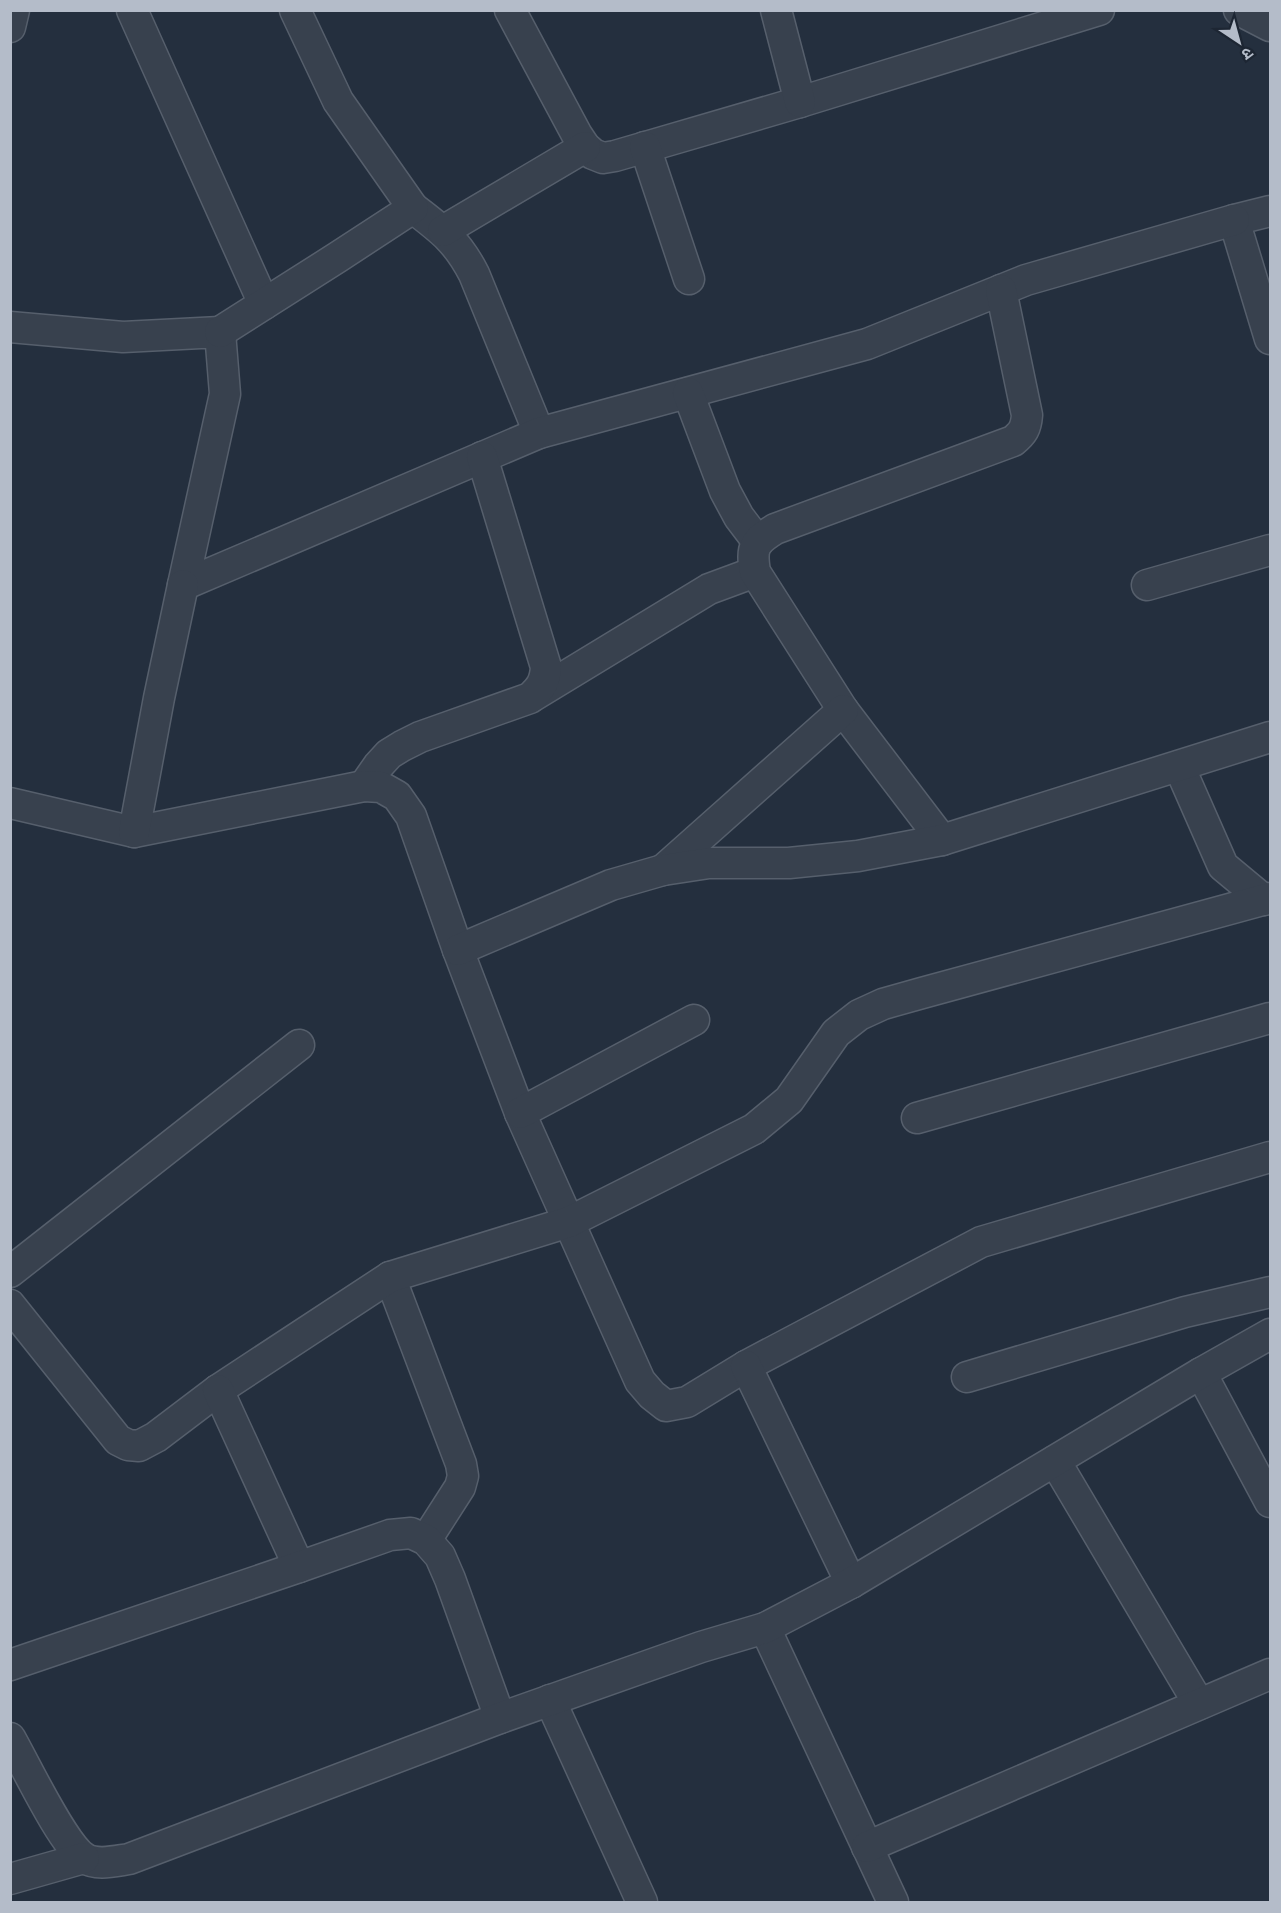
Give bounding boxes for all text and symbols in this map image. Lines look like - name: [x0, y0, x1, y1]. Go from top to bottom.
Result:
- north arrow: [1209, 12, 1269, 72]
- text: उ: [1237, 42, 1258, 66]

